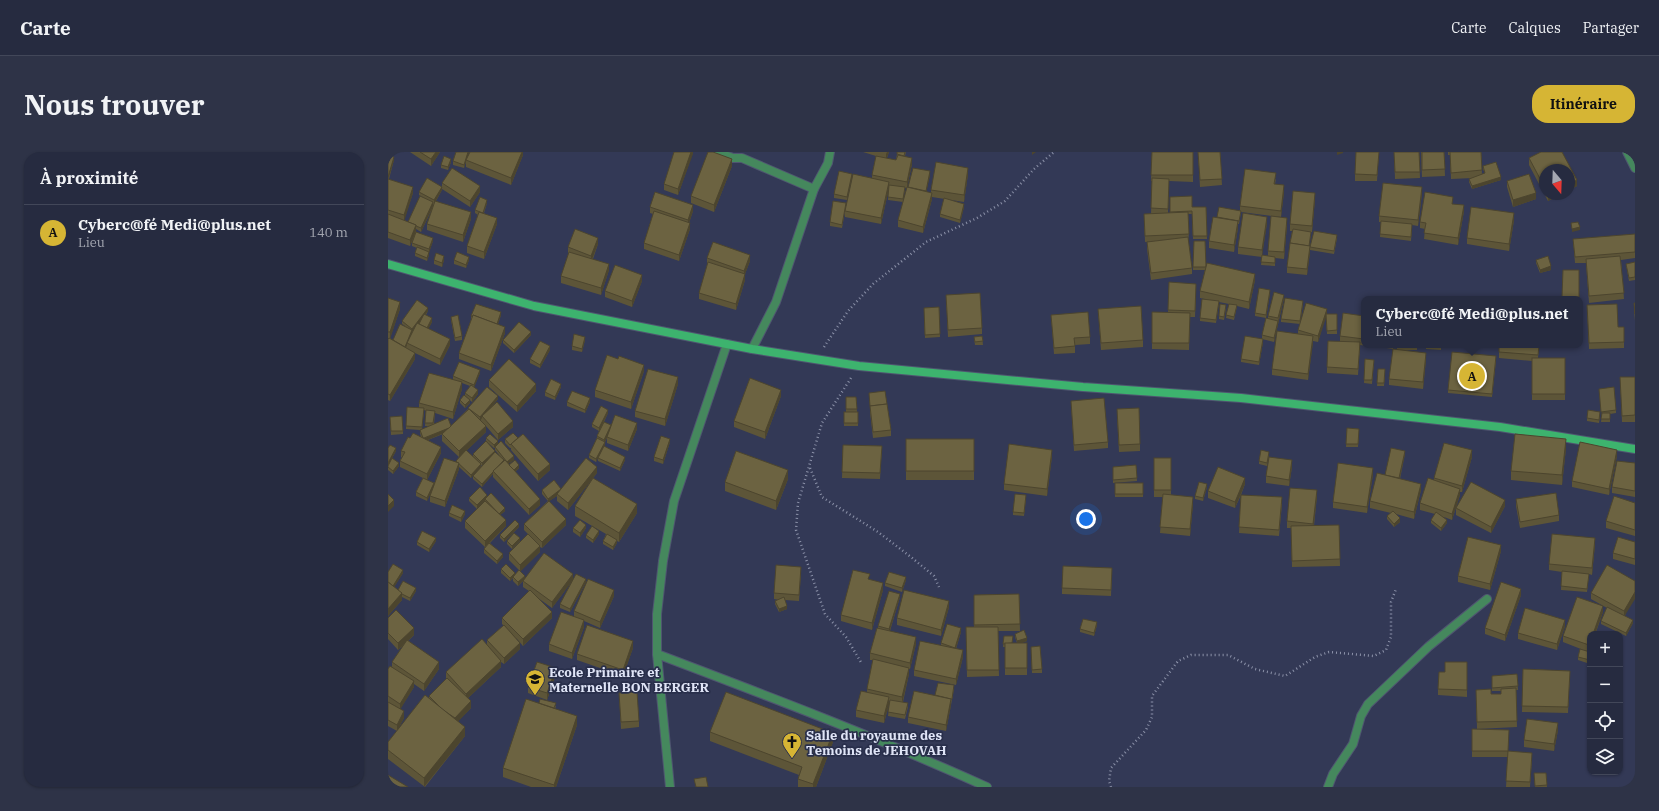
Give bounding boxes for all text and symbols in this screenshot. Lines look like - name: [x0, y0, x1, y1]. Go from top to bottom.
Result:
- text: Carte: [20, 16, 71, 40]
- text: Carte: [1451, 19, 1487, 37]
- text: Calques: [1509, 19, 1561, 37]
- text: Partager: [1583, 19, 1639, 37]
- button: Itinéraire: [1532, 85, 1635, 123]
- text: Nous trouver: [24, 86, 205, 123]
- north arrow: [1539, 164, 1575, 200]
- text: À proximité: [40, 167, 138, 189]
- text: Cyberc@fé Medi@plus.net: [78, 215, 271, 234]
- text: A: [48, 224, 58, 241]
- text: 140 m: [309, 224, 348, 241]
- text: Lieu: [78, 234, 105, 251]
- popup: [1361, 296, 1583, 348]
- text: Cyberc@fé Medi@plus.net: [1376, 304, 1568, 323]
- text: Lieu: [1376, 323, 1402, 340]
- pin: A: [1459, 361, 1485, 391]
- your location: [1076, 509, 1096, 529]
- map controls: [1587, 631, 1623, 775]
- button: +: [1587, 631, 1623, 667]
- place label: Ecole Primaire et Maternelle BON BERGER: [549, 664, 709, 696]
- button: −: [1587, 667, 1623, 703]
- school or university icon: Ecole Primaire et Maternelle BON BERGER: [524, 668, 546, 696]
- button: locate: [1587, 703, 1623, 739]
- place label: Salle du royaume des Temoins de JEHOVAH: [806, 727, 947, 759]
- church icon: Salle du royaume des Temoins de JEHOVAH: [781, 731, 803, 759]
- button: layers: [1587, 739, 1623, 775]

